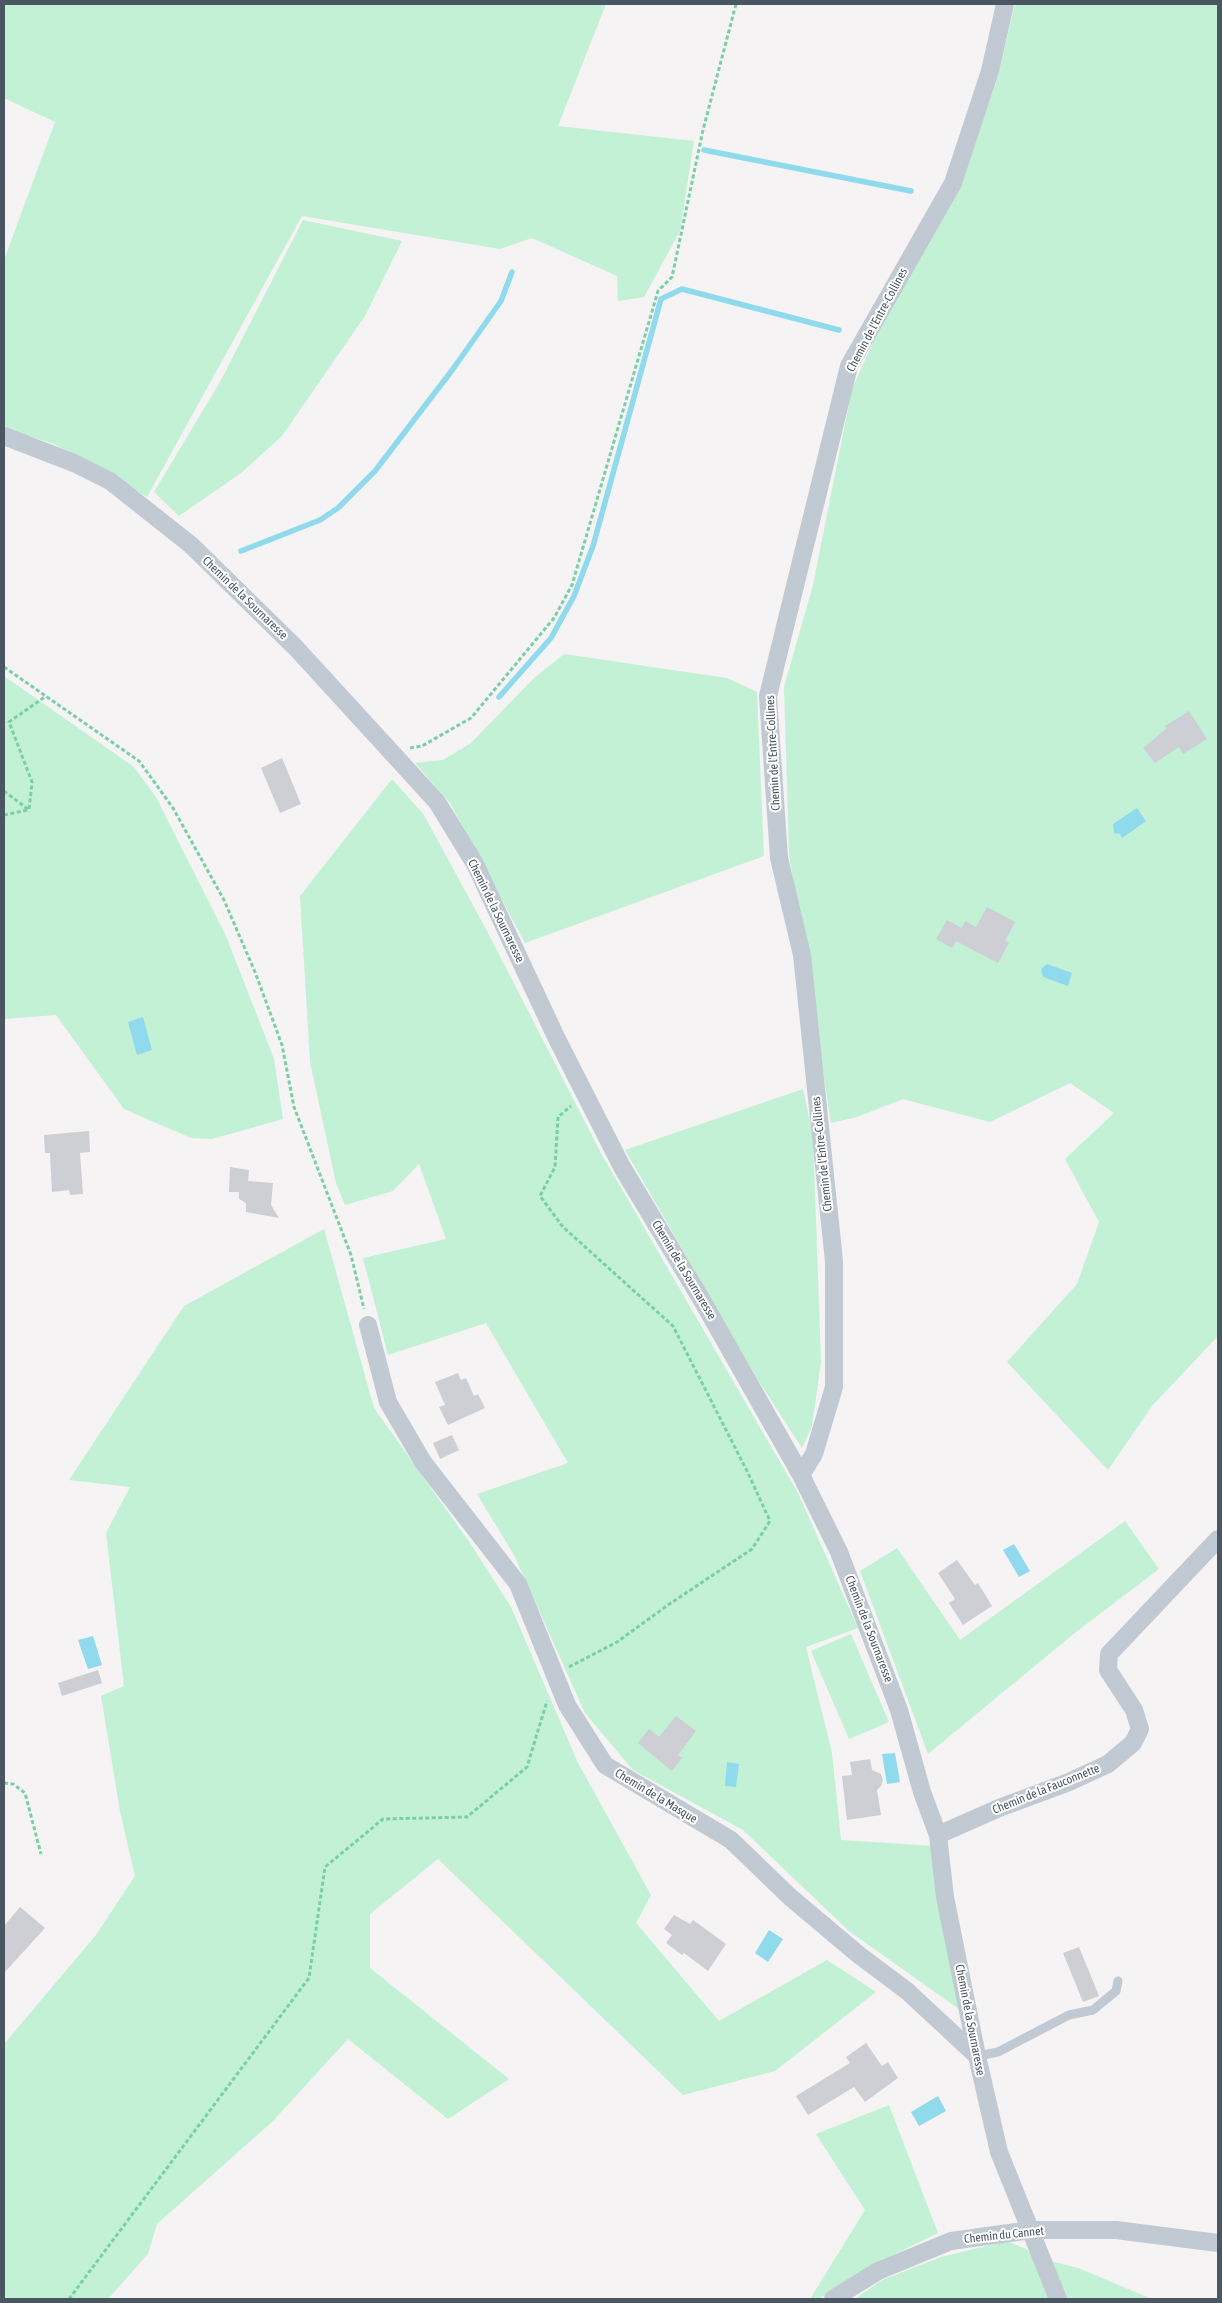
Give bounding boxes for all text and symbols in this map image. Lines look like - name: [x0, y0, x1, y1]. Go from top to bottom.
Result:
- street label: Chemin de l'Entre-Collines: [844, 266, 910, 374]
- street label: Chemin de la Sournaresse: [199, 554, 291, 642]
- street label: Chemin de l'Entre-Collines: [763, 695, 783, 811]
- street label: Chemin de la Sournaresse: [465, 857, 527, 965]
- street label: Chemin de l'Entre-Collines: [809, 1096, 835, 1212]
- street label: Chemin de la Sournaresse: [649, 1218, 719, 1322]
- street label: Chemin de la Sournaresse: [842, 1574, 896, 1684]
- street label: Chemin de la Fauconnette: [990, 1761, 1102, 1817]
- street label: Chemin de la Masque: [612, 1766, 700, 1826]
- street label: Chemin de la Sournaresse: [952, 1963, 988, 2077]
- street label: Chemin du Cannet: [963, 2224, 1045, 2246]

